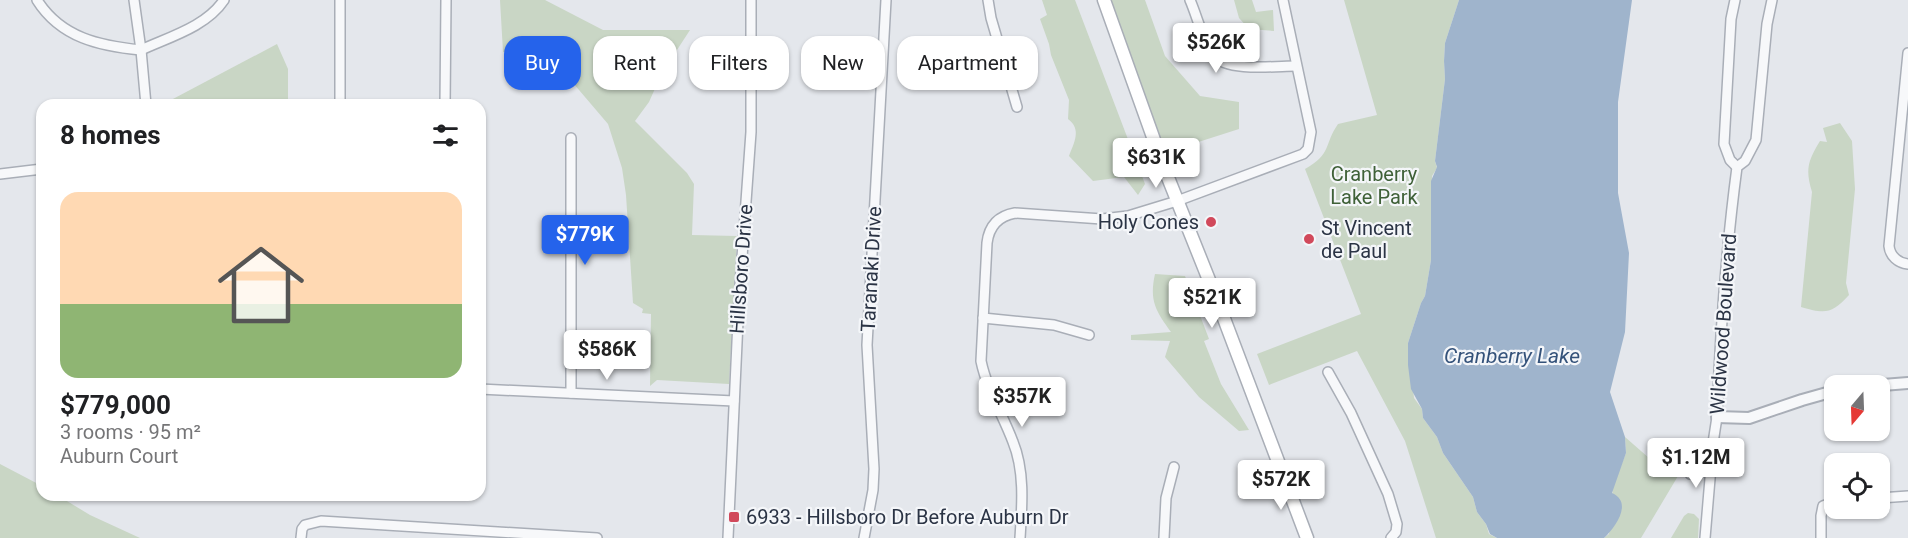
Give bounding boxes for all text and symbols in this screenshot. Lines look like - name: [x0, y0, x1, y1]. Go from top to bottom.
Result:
- pin: $526K: [1174, 23, 1258, 74]
- text: $526K: [1187, 30, 1245, 54]
- chip: Buy: [504, 36, 581, 90]
- chip: Rent: [593, 36, 677, 90]
- chip: Filters: [689, 36, 789, 90]
- chip: New: [801, 36, 885, 90]
- chip: Apartment: [897, 36, 1038, 90]
- icon: filters: [429, 119, 462, 152]
- text: 8 homes: [60, 120, 161, 150]
- pin: $631K: [1114, 138, 1198, 189]
- text: $631K: [1127, 145, 1185, 169]
- park label: Cranberry Lake Park: [1330, 162, 1419, 209]
- street label: Hillsboro Drive: [725, 203, 757, 335]
- street label: Taranaki Drive: [856, 206, 886, 332]
- place label: Holy Cones: [1098, 210, 1199, 234]
- pin: $779K: [543, 215, 627, 266]
- marker: Holy Cones: [1204, 215, 1218, 229]
- place label: St Vincent de Paul: [1321, 216, 1412, 263]
- text: $779K: [556, 222, 614, 246]
- icon: home: [207, 231, 315, 339]
- marker: St Vincent de Paul: [1302, 232, 1316, 246]
- street label: Wildwood Boulevard: [1705, 233, 1741, 415]
- pin: $521K: [1170, 278, 1254, 329]
- text: $521K: [1183, 285, 1241, 309]
- pin: $586K: [565, 330, 649, 381]
- text: $586K: [578, 337, 636, 361]
- water label: Cranberry Lake: [1444, 344, 1580, 368]
- north arrow: [1824, 375, 1890, 441]
- map controls: [1824, 375, 1890, 519]
- pin: $357K: [980, 377, 1064, 428]
- text: $357K: [993, 384, 1051, 408]
- text: $779,000: [60, 390, 171, 420]
- text: 3 rooms · 95 m²: [60, 420, 201, 444]
- pin: $1.12M: [1647, 438, 1745, 489]
- text: Auburn Court: [60, 444, 178, 468]
- text: $1.12M: [1661, 445, 1731, 469]
- button: locate: [1824, 453, 1890, 519]
- pin: $572K: [1239, 460, 1323, 511]
- text: $572K: [1252, 467, 1310, 491]
- place label: 6933 - Hillsboro Dr Before Auburn Dr: [746, 505, 1069, 529]
- marker: 6933 - Hillsboro Dr Before Auburn Dr: [727, 510, 741, 524]

